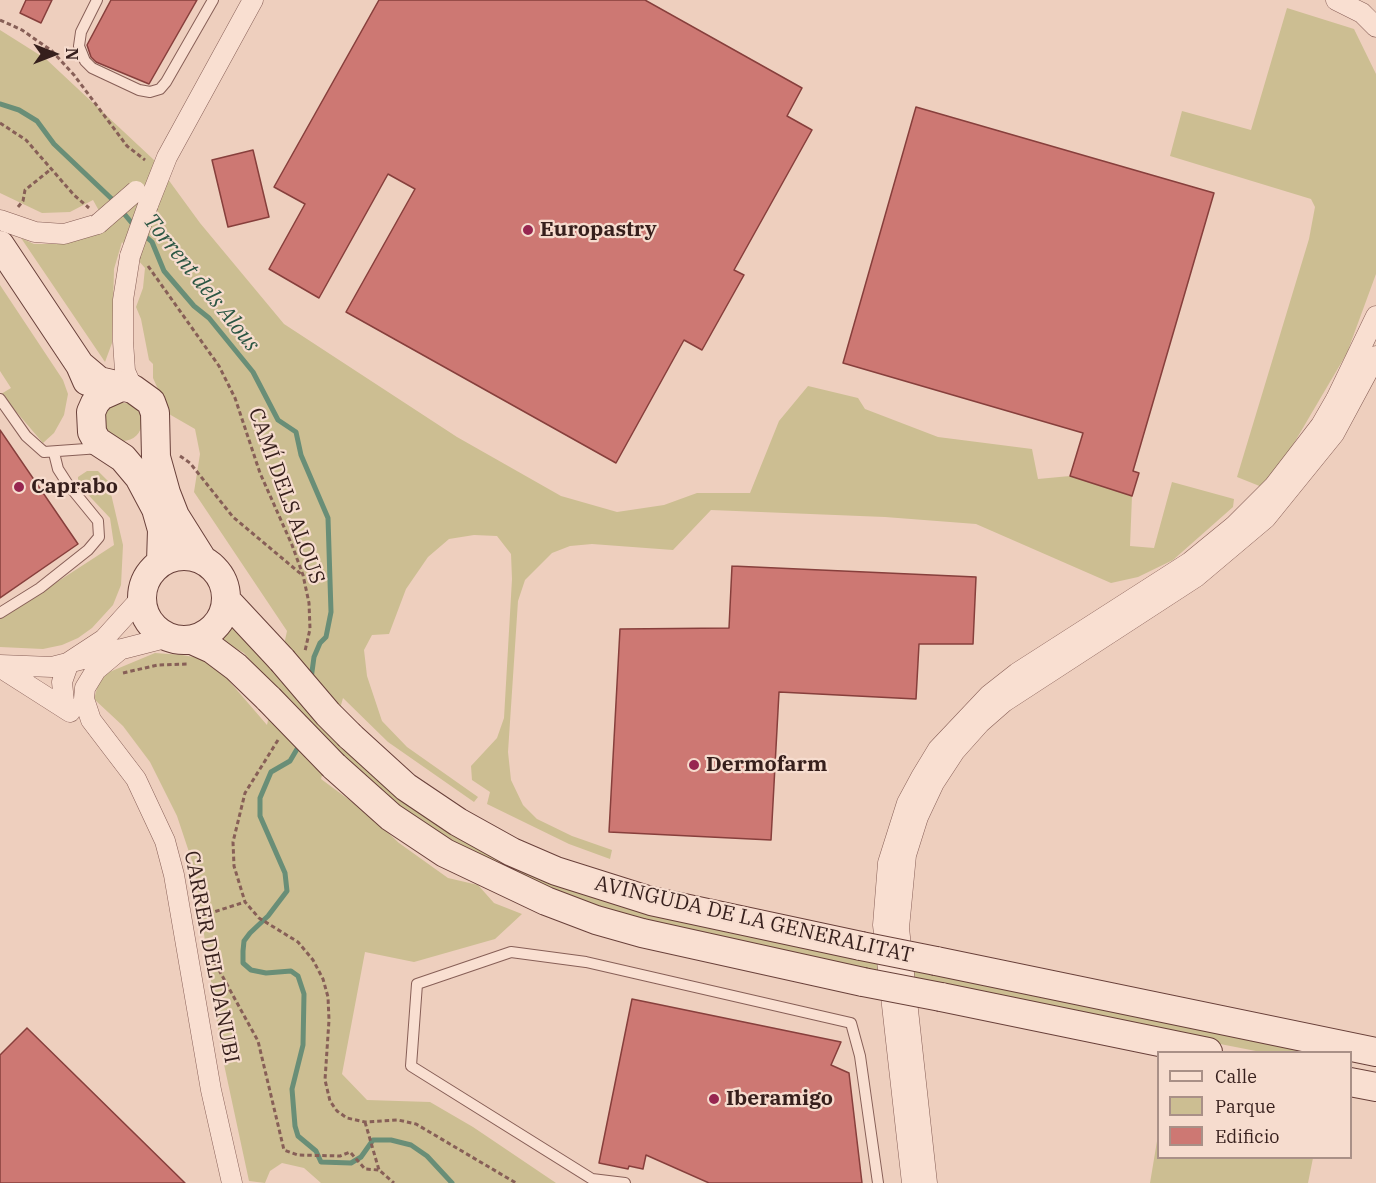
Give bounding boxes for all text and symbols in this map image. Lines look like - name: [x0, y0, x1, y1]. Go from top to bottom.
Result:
- north arrow: [24, 24, 84, 84]
- text: N: [62, 48, 82, 60]
- water label: Torrent dels Alous: [137, 209, 265, 357]
- place label: Europastry: [540, 217, 657, 243]
- marker: Europastry: [521, 223, 535, 237]
- street label: CAMÍ DELS ALOUS: [242, 405, 330, 587]
- place label: Caprabo: [31, 474, 118, 500]
- marker: Caprabo: [12, 480, 26, 494]
- place label: Dermofarm: [706, 752, 827, 778]
- marker: Dermofarm: [687, 758, 701, 772]
- street label: CARRER DEL DANUBI: [178, 849, 244, 1065]
- street label: AVINGUDA DE LA GENERALITAT: [592, 871, 916, 969]
- legend: [1157, 1051, 1352, 1159]
- text: Calle: [1215, 1065, 1257, 1088]
- place label: Iberamigo: [726, 1086, 833, 1112]
- marker: Iberamigo: [707, 1092, 721, 1106]
- text: Parque: [1215, 1095, 1275, 1118]
- text: Edificio: [1215, 1125, 1279, 1148]

